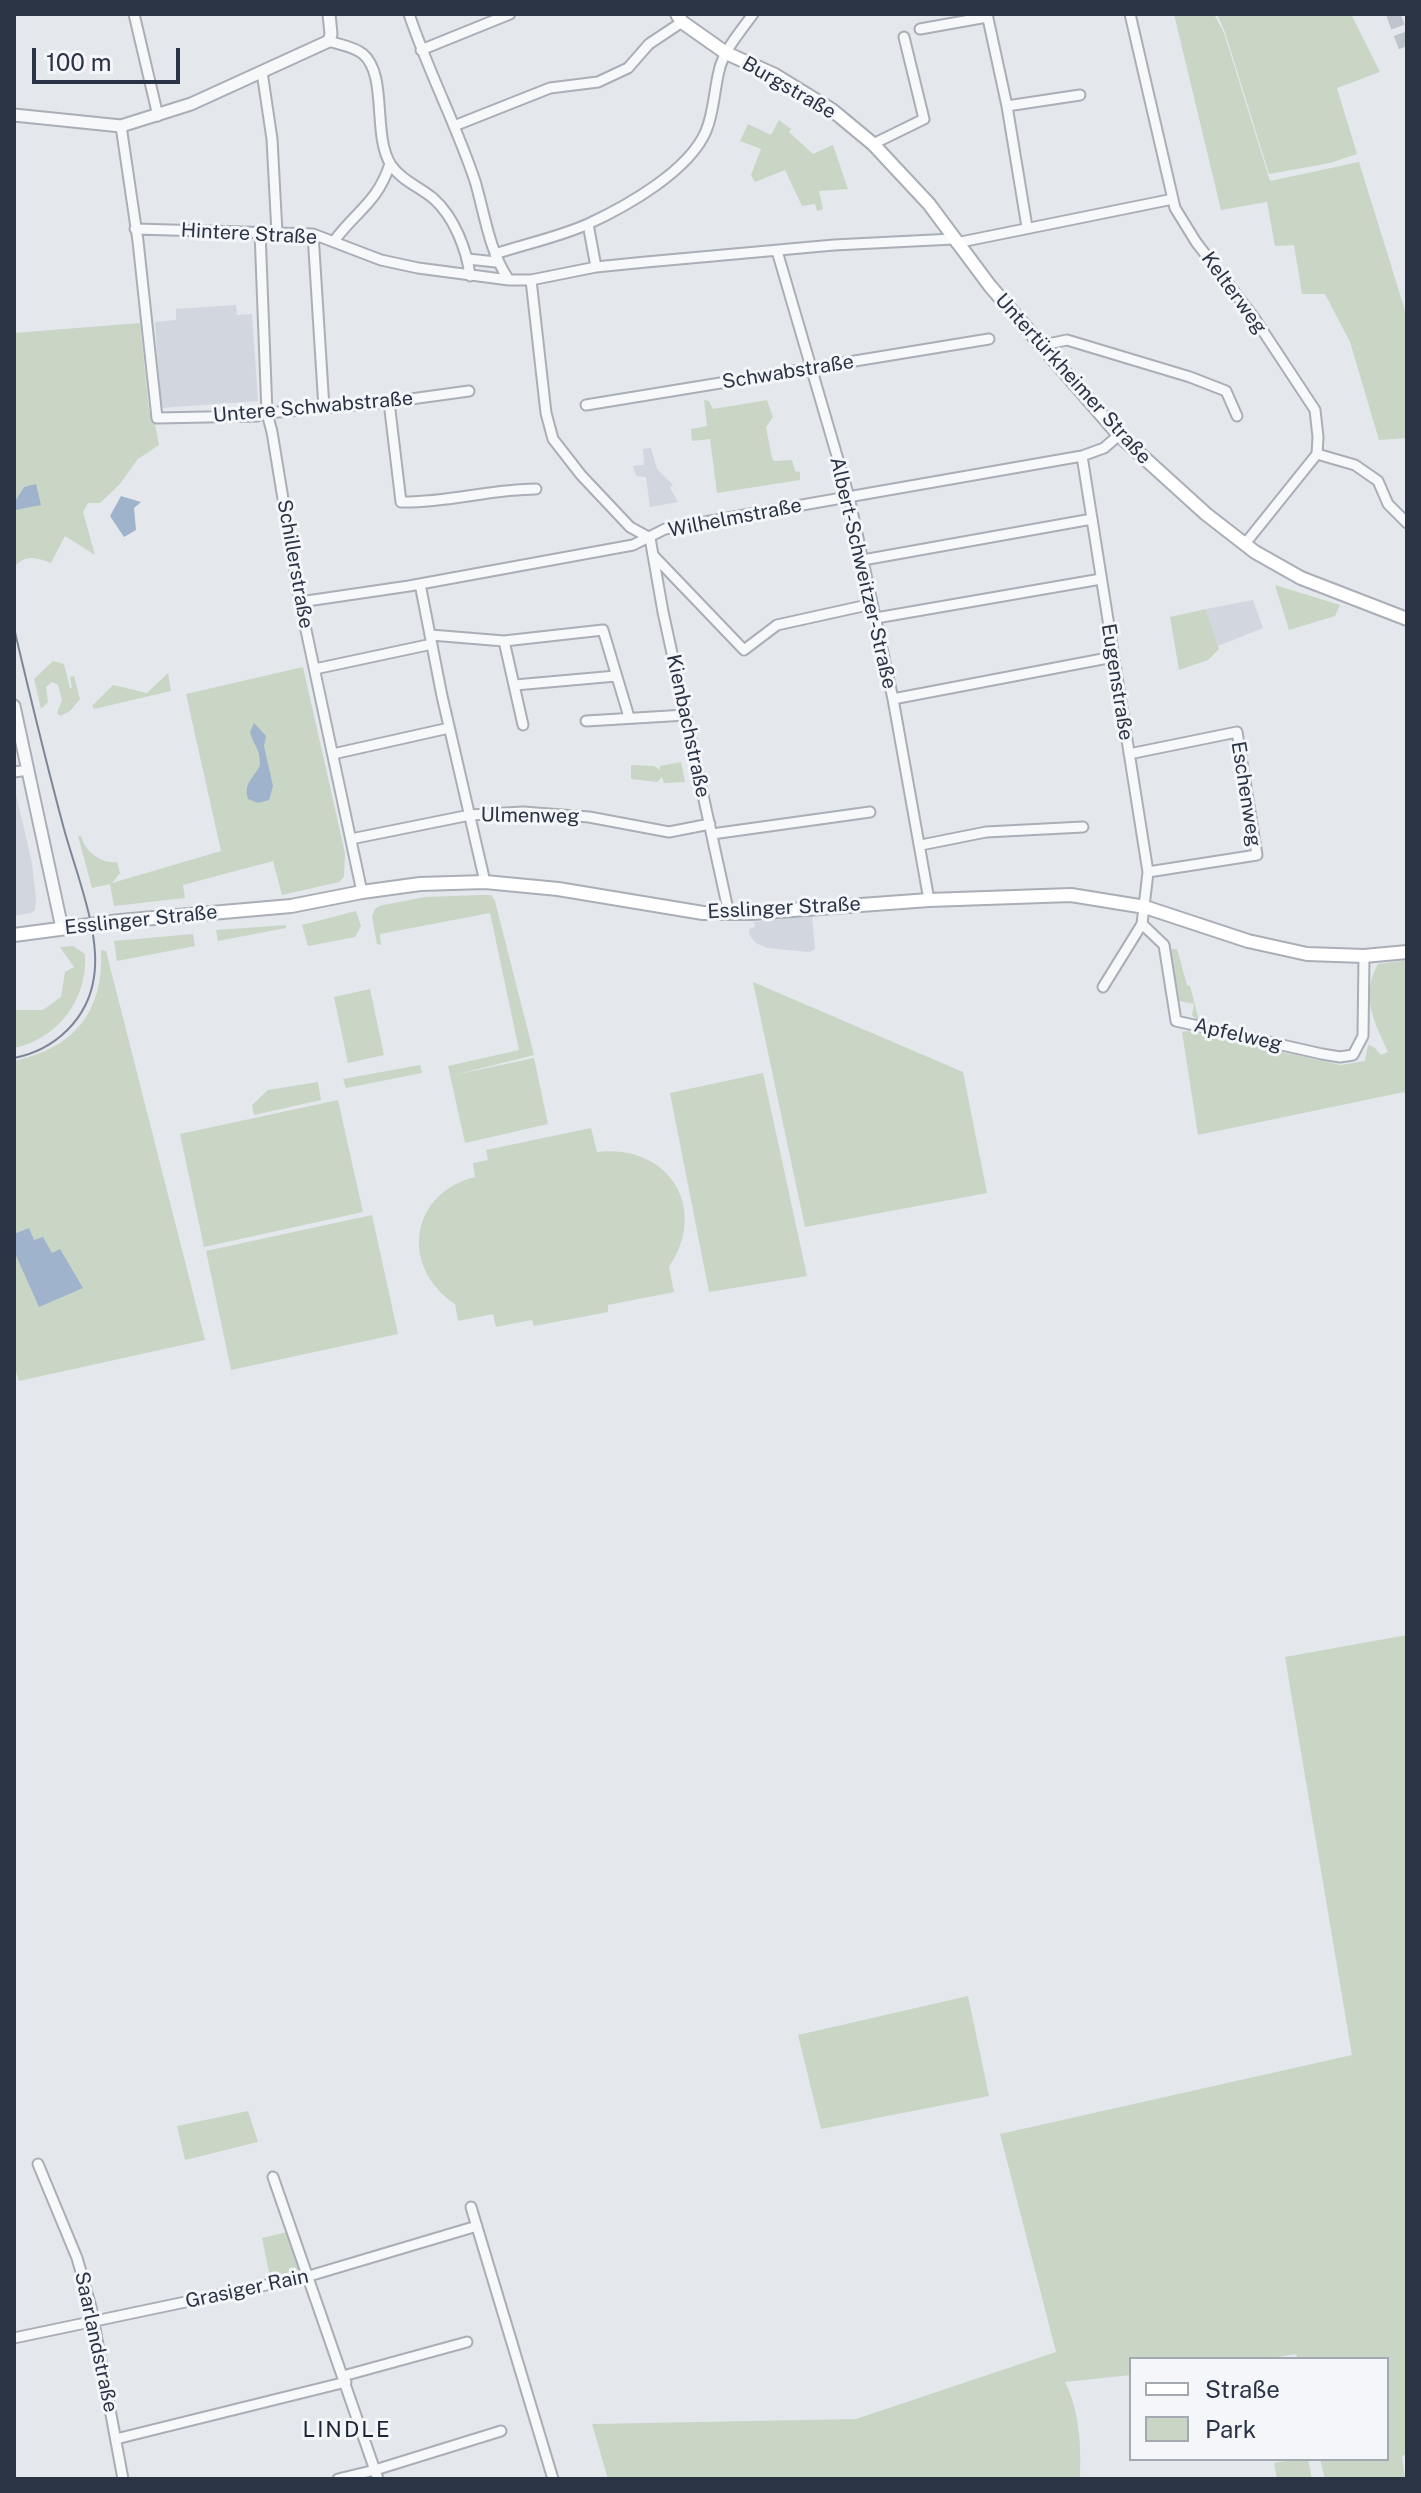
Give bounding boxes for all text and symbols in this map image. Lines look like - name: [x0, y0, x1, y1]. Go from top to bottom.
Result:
- scale bar: [36, 32, 184, 82]
- text: 100 m: [46, 48, 112, 76]
- street label: Burgstraße: [738, 52, 840, 124]
- street label: Hintere Straße: [180, 218, 318, 250]
- street label: Kelterweg: [1196, 247, 1272, 339]
- street label: Untertürkheimer Straße: [990, 289, 1156, 469]
- street label: Schwabstraße: [720, 350, 856, 394]
- street label: Untere Schwabstraße: [212, 386, 414, 428]
- street label: Albert-Schweitzer-Straße: [825, 455, 901, 691]
- street label: Wilhelmstraße: [666, 493, 804, 543]
- street label: Schillerstraße: [272, 498, 318, 630]
- street label: Eugenstraße: [1096, 622, 1138, 742]
- street label: Kienbachstraße: [661, 652, 715, 800]
- street label: Eschenweg: [1226, 740, 1266, 848]
- street label: Ulmenweg: [480, 803, 580, 829]
- street label: Esslinger Straße: [707, 892, 861, 924]
- street label: Esslinger Straße: [63, 900, 219, 940]
- street label: Apfelweg: [1192, 1013, 1284, 1057]
- street label: Grasiger Rain: [183, 2264, 311, 2314]
- street label: Saarlandstraße: [69, 2270, 123, 2414]
- legend: [1129, 2357, 1389, 2461]
- text: Straße: [1205, 2375, 1280, 2403]
- text: Park: [1205, 2415, 1256, 2443]
- district label: LINDLE: [302, 2417, 392, 2443]

